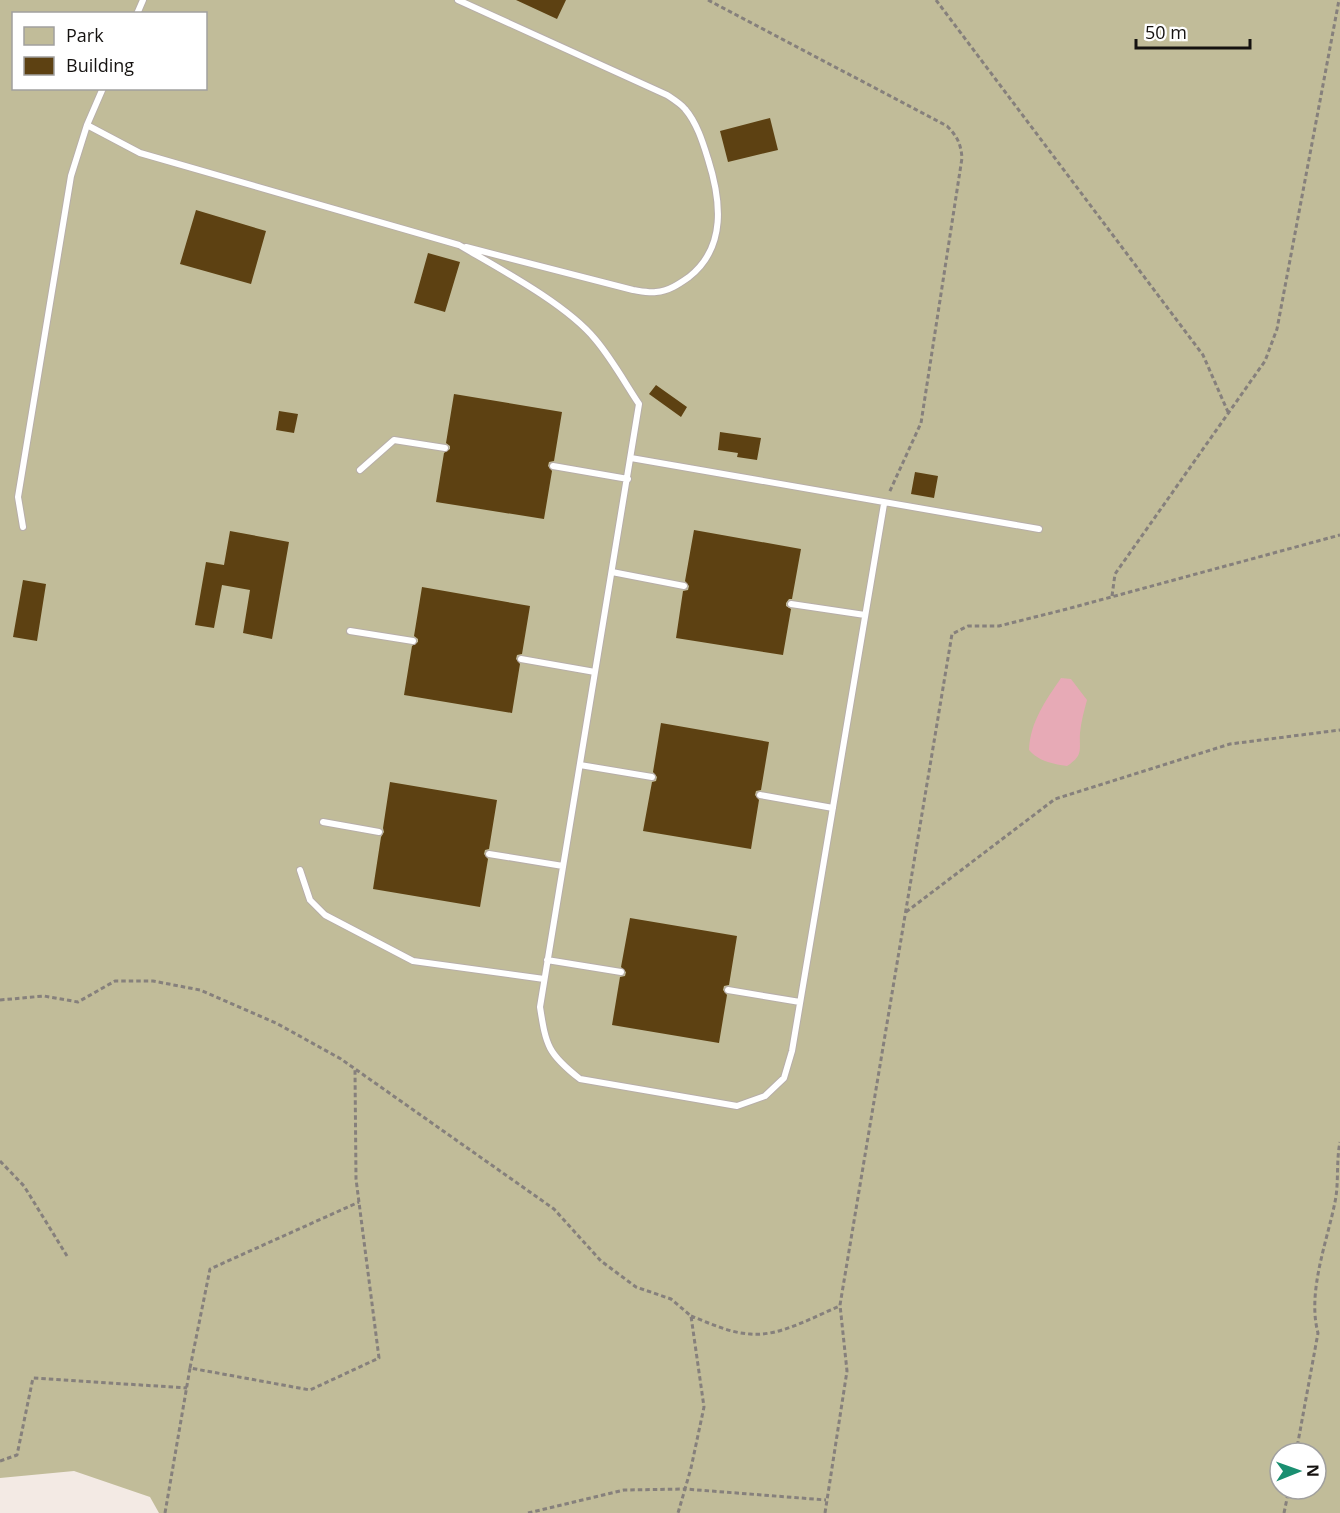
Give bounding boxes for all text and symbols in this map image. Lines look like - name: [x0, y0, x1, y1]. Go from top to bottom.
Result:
- legend: [12, 12, 207, 90]
- scale bar: [1136, 12, 1250, 50]
- text: 50 m: [1145, 20, 1187, 44]
- text: Park: [66, 23, 104, 47]
- text: Building: [66, 53, 134, 77]
- north arrow: [1268, 1441, 1328, 1501]
- text: N: [1302, 1464, 1324, 1477]

